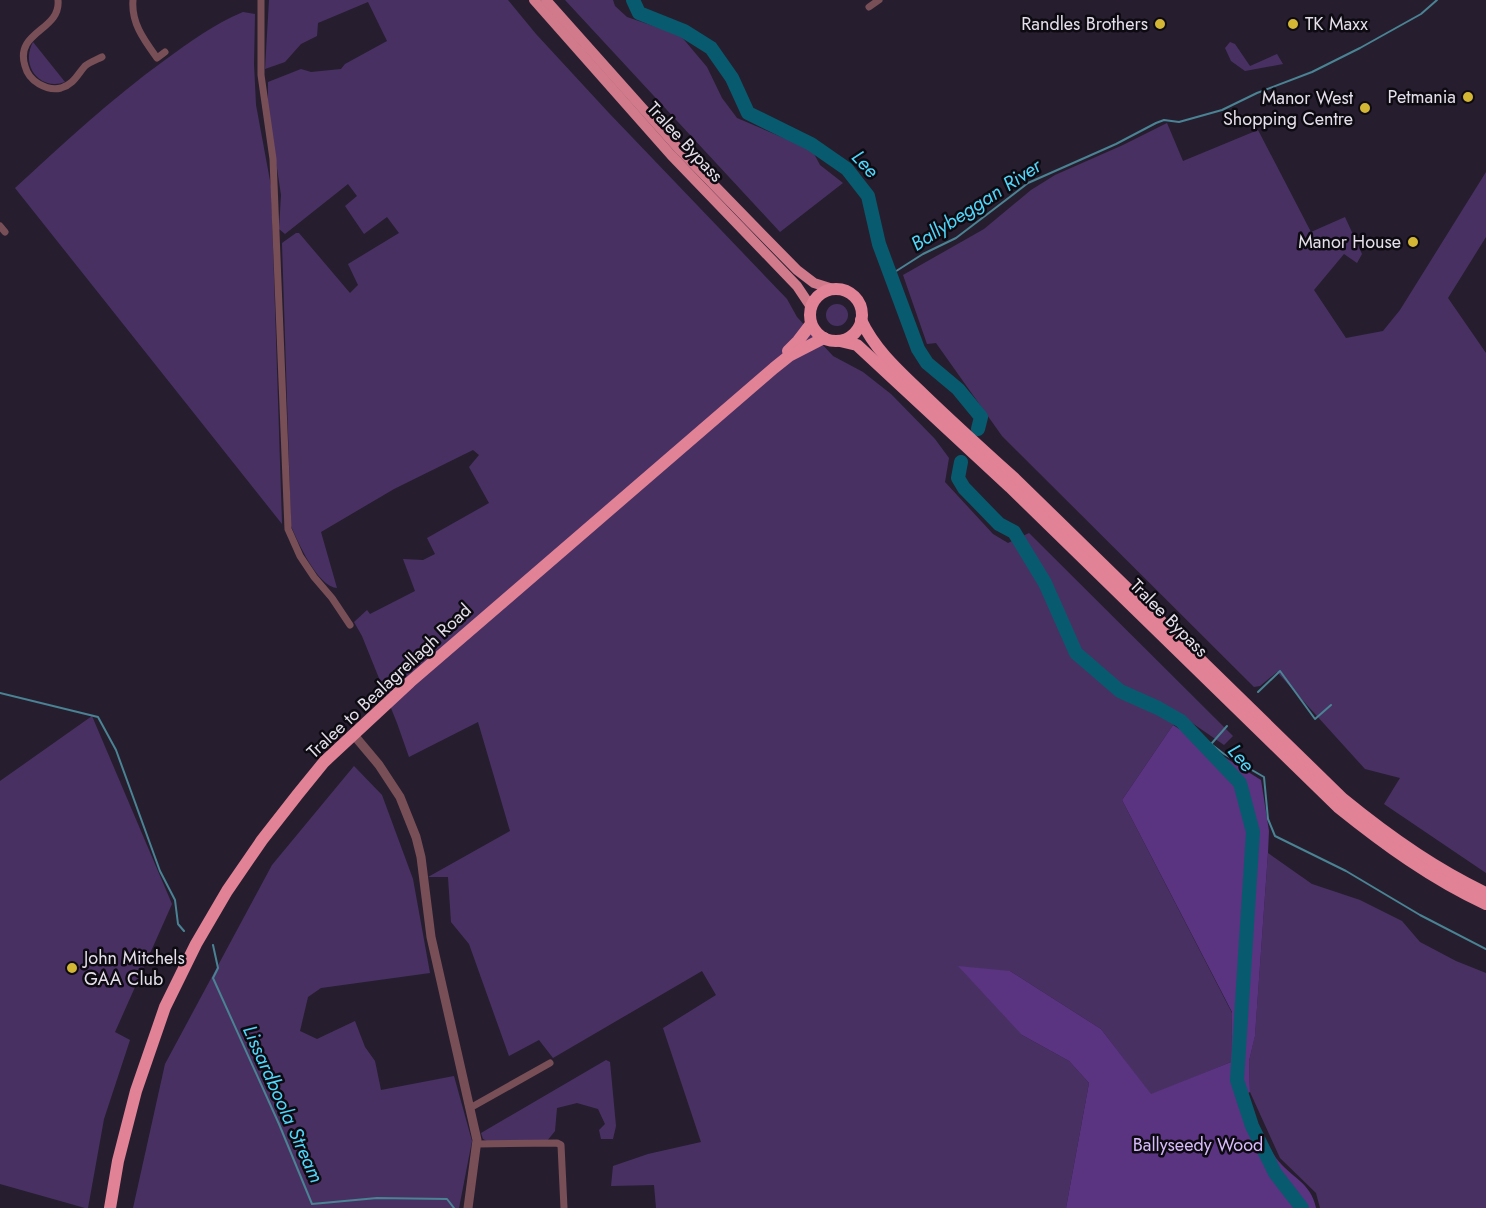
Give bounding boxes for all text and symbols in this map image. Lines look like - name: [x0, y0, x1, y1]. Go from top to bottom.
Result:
- place label: Randles Brothers: [1021, 11, 1148, 37]
- place label: TK Maxx: [1305, 11, 1368, 37]
- marker: Randles Brothers: [1153, 17, 1167, 31]
- marker: TK Maxx: [1286, 17, 1300, 31]
- place label: Petmania: [1388, 84, 1456, 110]
- place label: Manor West Shopping Centre: [1223, 85, 1354, 132]
- marker: Petmania: [1461, 90, 1475, 104]
- street label: Tralee Bypass: [641, 96, 729, 188]
- marker: Manor West Shopping Centre: [1358, 101, 1372, 115]
- water label: Lee: [845, 144, 885, 184]
- water label: Ballybeggan River: [905, 151, 1048, 258]
- place label: Manor House: [1298, 229, 1401, 255]
- marker: Manor House: [1406, 235, 1420, 249]
- street label: Tralee Bypass: [1124, 573, 1214, 663]
- street label: Tralee to Bealagrellagh Road: [301, 598, 477, 764]
- water label: Lee: [1221, 738, 1261, 778]
- place label: John Mitchels GAA Club: [82, 945, 185, 992]
- marker: John Mitchels GAA Club: [65, 961, 79, 975]
- water label: Lissardboola Stream: [235, 1021, 331, 1187]
- park label: Ballyseedy Wood: [1133, 1132, 1263, 1158]

